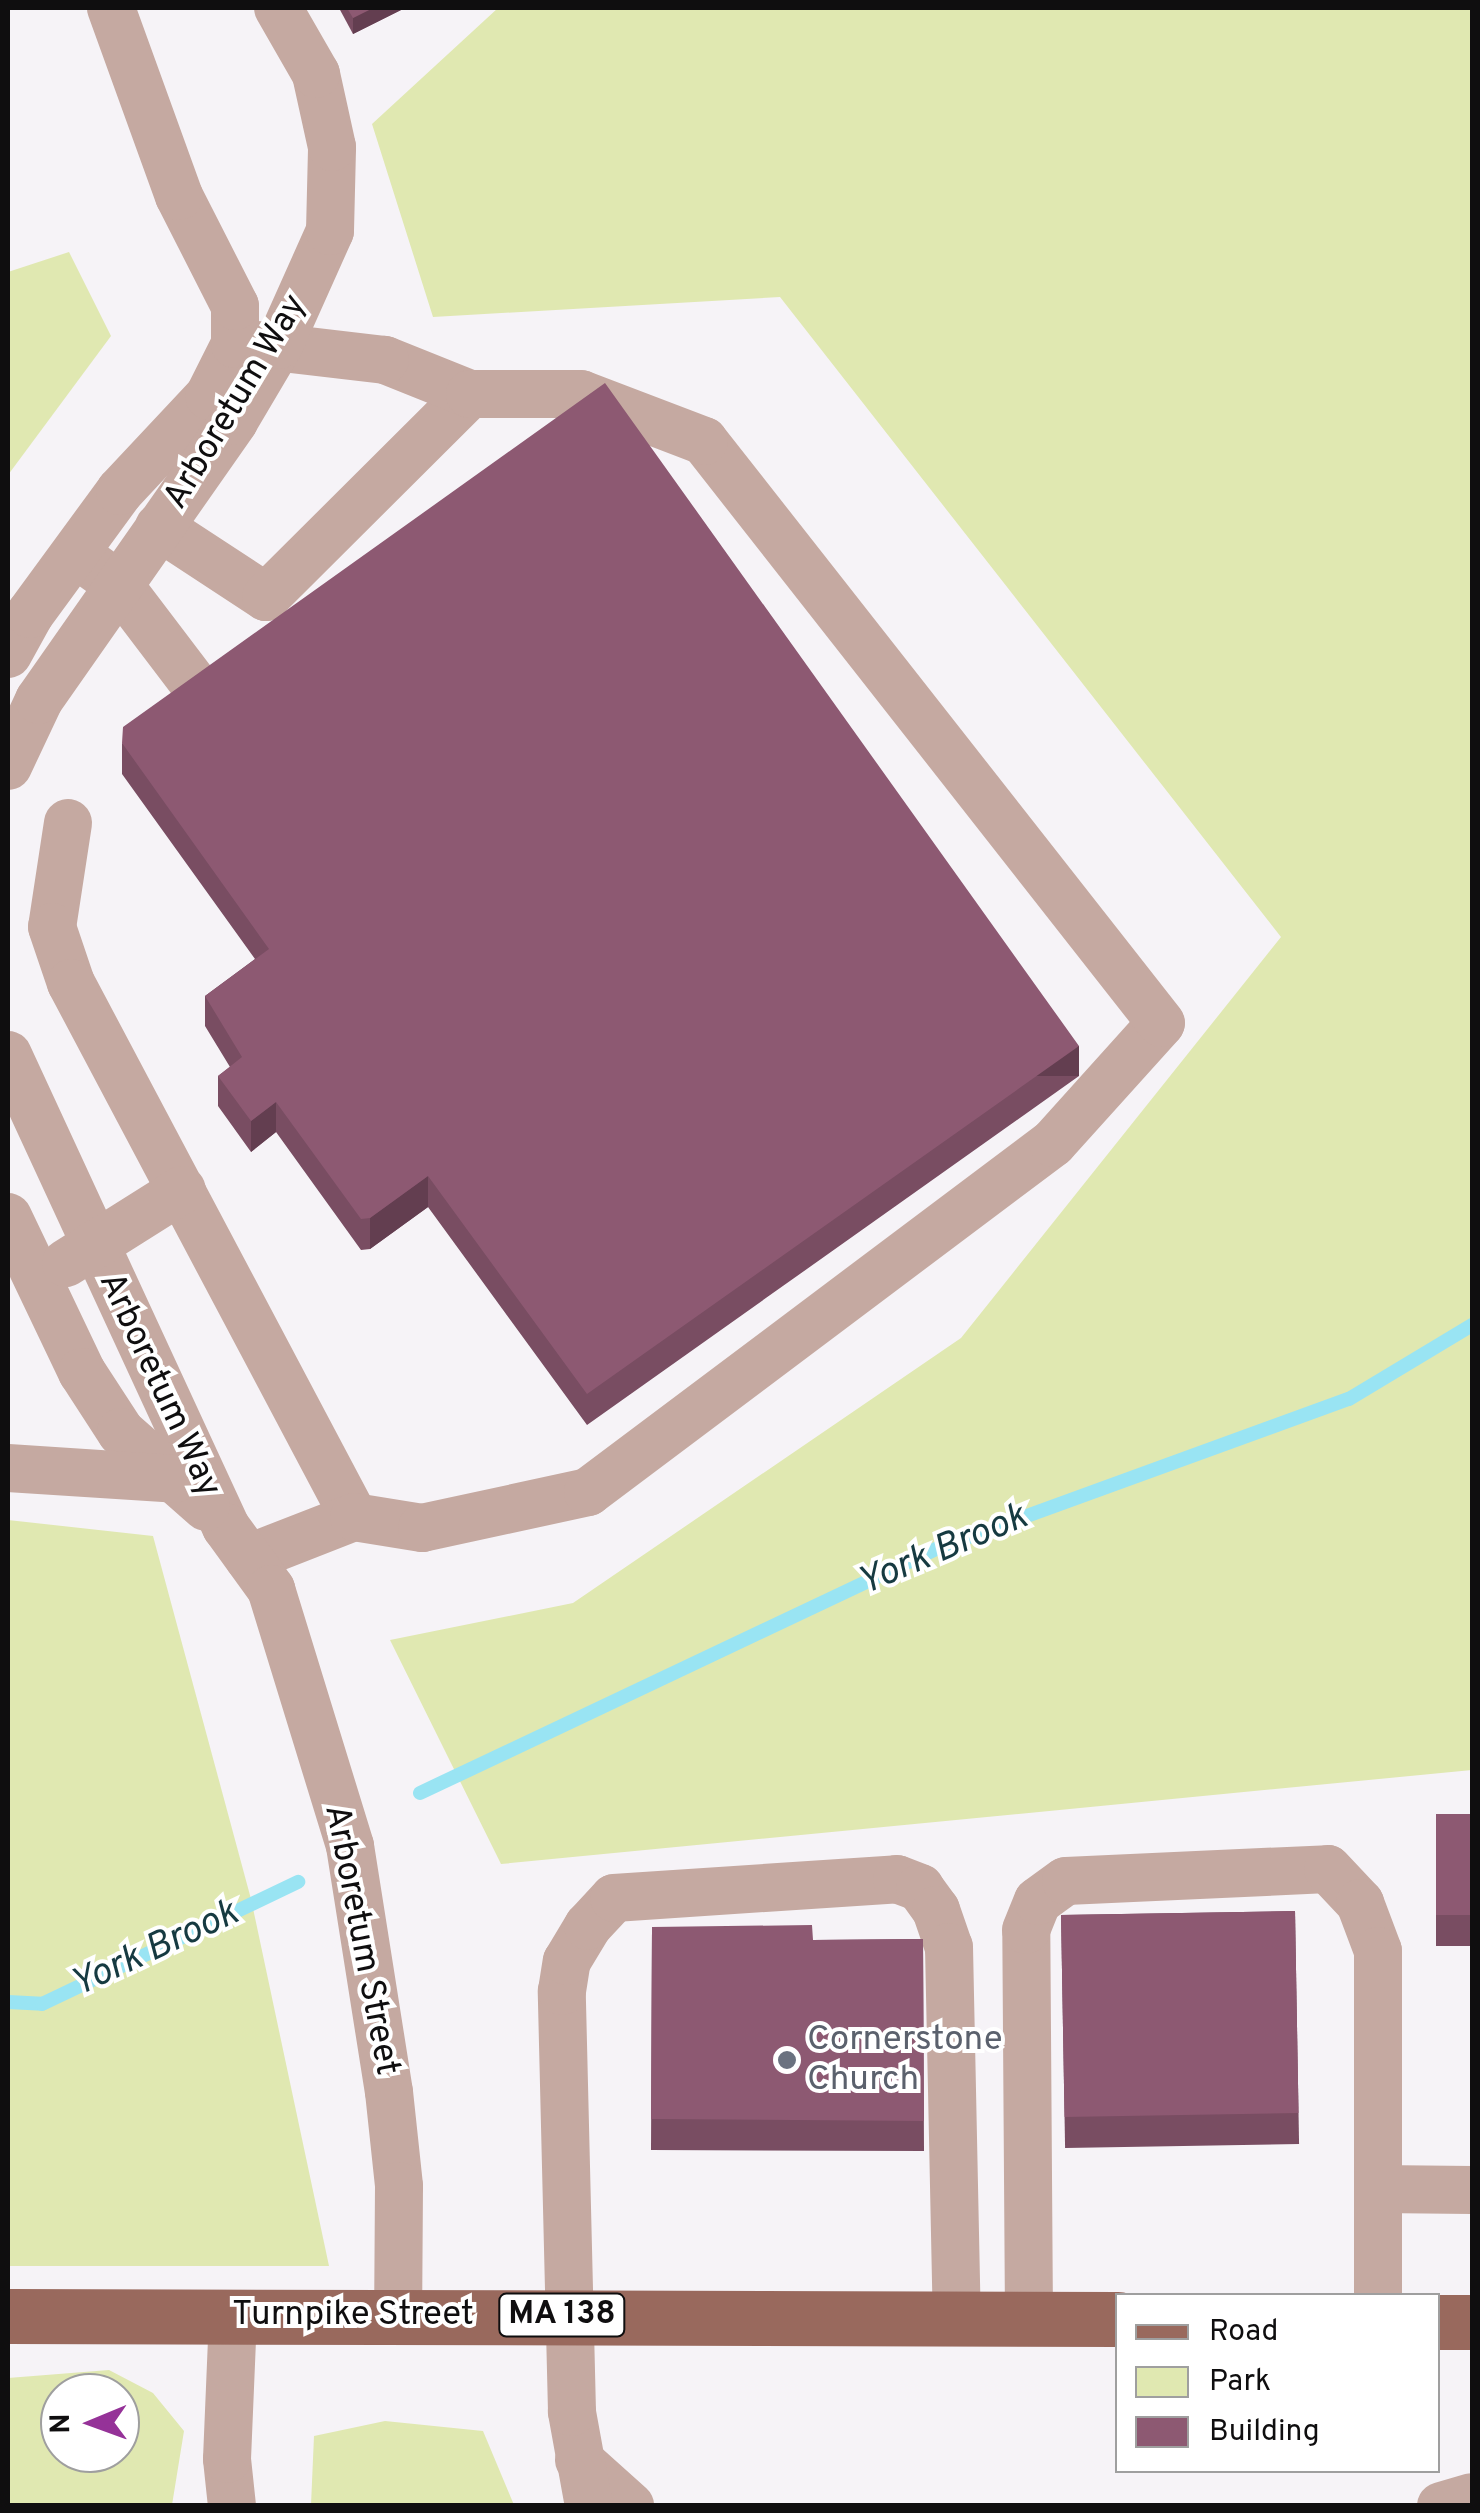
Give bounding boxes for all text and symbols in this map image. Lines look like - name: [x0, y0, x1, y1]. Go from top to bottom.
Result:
- street label: Arboretum Way: [155, 287, 317, 517]
- street label: Arboretum Way: [89, 1266, 229, 1504]
- water label: York Brook: [852, 1495, 1034, 1607]
- street label: Arboretum Street: [314, 1801, 408, 2079]
- water label: York Brook: [64, 1891, 246, 2009]
- place label: Cornerstone Church: [807, 2019, 1003, 2101]
- marker: Cornerstone Church: [776, 2049, 798, 2071]
- road number: MA 138: [497, 2288, 627, 2342]
- legend: [1115, 2293, 1440, 2473]
- street label: Turnpike Street: [232, 2294, 474, 2336]
- text: Road: [1209, 2314, 1278, 2351]
- text: Park: [1209, 2364, 1271, 2401]
- north arrow: [40, 2373, 140, 2473]
- text: N: [44, 2413, 80, 2434]
- text: Building: [1209, 2414, 1320, 2451]

